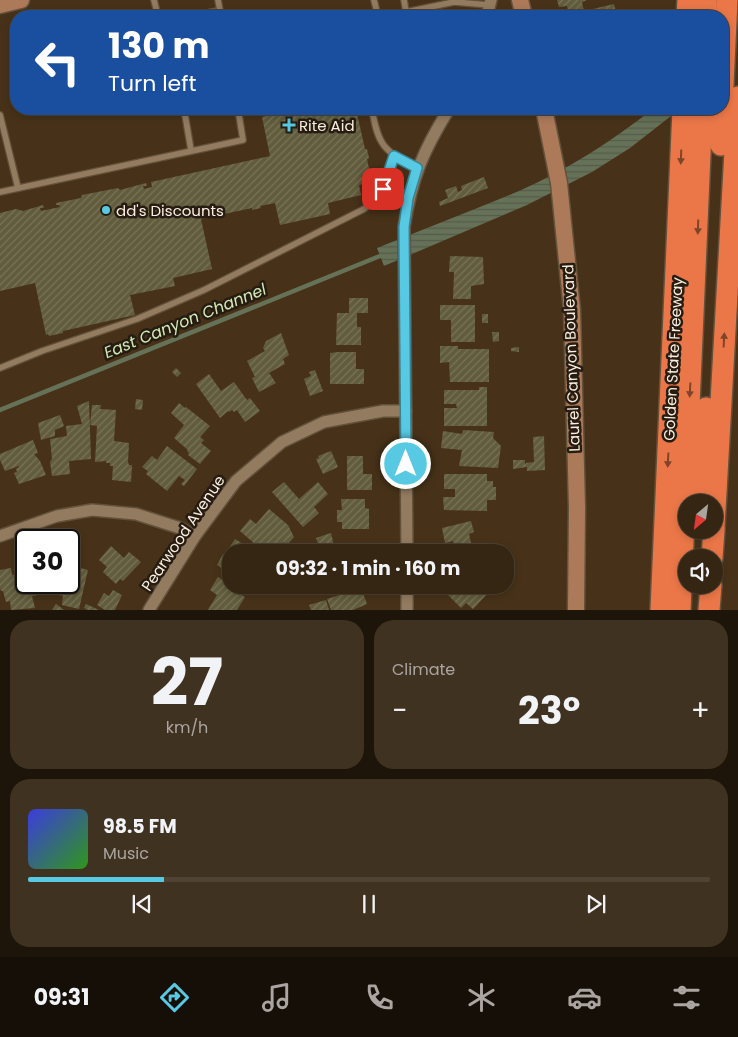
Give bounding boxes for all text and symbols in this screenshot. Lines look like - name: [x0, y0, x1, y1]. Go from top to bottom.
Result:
- text: 130 m: [108, 21, 210, 70]
- icon: left: [25, 30, 90, 95]
- text: Turn left: [108, 68, 196, 99]
- place label: Rite Aid: [299, 115, 355, 136]
- marker: Rite Aid: [283, 119, 295, 131]
- one-way arrow: [677, 150, 685, 166]
- pin: [362, 168, 404, 210]
- icon: arrive: [369, 175, 397, 203]
- place label: dd's Discounts: [116, 200, 224, 221]
- marker: dd's Discounts: [100, 204, 112, 216]
- one-way arrow: [693, 220, 701, 236]
- street label: Laurel Canyon Boulevard: [557, 264, 585, 452]
- street label: Golden State Freeway: [658, 276, 688, 441]
- water label: East Canyon Channel: [100, 278, 270, 364]
- one-way arrow: [721, 331, 729, 347]
- one-way arrow: [686, 382, 694, 398]
- position arrow: [379, 437, 431, 489]
- one-way arrow: [664, 452, 672, 468]
- street label: Pearwood Avenue: [136, 471, 230, 595]
- north arrow: [678, 494, 722, 539]
- map controls: [678, 494, 723, 594]
- speed limit sign: 30: [15, 529, 80, 594]
- button: sound: [678, 549, 723, 594]
- text: 09:32 · 1 min · 160 m: [276, 555, 460, 582]
- text: 27: [151, 637, 223, 728]
- text: Climate: [392, 658, 455, 681]
- text: 23°: [518, 684, 580, 737]
- text: −: [392, 691, 407, 730]
- text: +: [691, 691, 710, 730]
- text: km/h: [166, 716, 208, 739]
- text: 98.5 FM: [103, 813, 177, 840]
- text: Music: [103, 842, 149, 865]
- icon: previous: [128, 890, 156, 918]
- icon: pause: [355, 890, 383, 918]
- icon: next: [582, 890, 610, 918]
- icon: directions: [157, 980, 192, 1015]
- icon: music: [259, 980, 294, 1015]
- icon: phone: [362, 980, 397, 1015]
- icon: climate: [464, 980, 499, 1015]
- icon: car: [567, 980, 602, 1015]
- icon: filters: [669, 980, 704, 1015]
- text: 09:31: [34, 982, 89, 1013]

